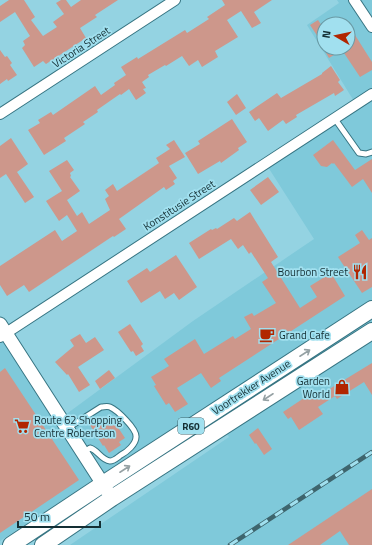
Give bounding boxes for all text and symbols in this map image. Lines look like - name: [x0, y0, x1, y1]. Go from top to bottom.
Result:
- north arrow: [316, 16, 356, 56]
- street label: Victoria Street: [49, 22, 113, 72]
- text: N: [318, 29, 335, 39]
- street label: Konstitusie Street: [140, 176, 218, 234]
- restaurant icon: Bourbon Street: [351, 263, 369, 281]
- place label: Bourbon Street: [277, 264, 348, 280]
- cafe icon: Grand Cafe: [258, 326, 276, 344]
- place label: Grand Cafe: [279, 327, 330, 343]
- one-way arrow: [299, 349, 310, 357]
- street label: Voortrekker Avenue: [208, 355, 294, 419]
- place label: Garden World: [297, 373, 330, 402]
- shop icon: Garden World: [333, 378, 351, 396]
- one-way arrow: [262, 394, 274, 402]
- place label: Route 62 Shopping Centre Robertson: [34, 412, 122, 441]
- supermarket icon: Route 62 Shopping Centre Robertson: [13, 417, 31, 435]
- road number: R60: [178, 418, 204, 434]
- one-way arrow: [119, 465, 130, 473]
- scale bar: [18, 503, 100, 529]
- text: 50 m: [24, 507, 50, 526]

